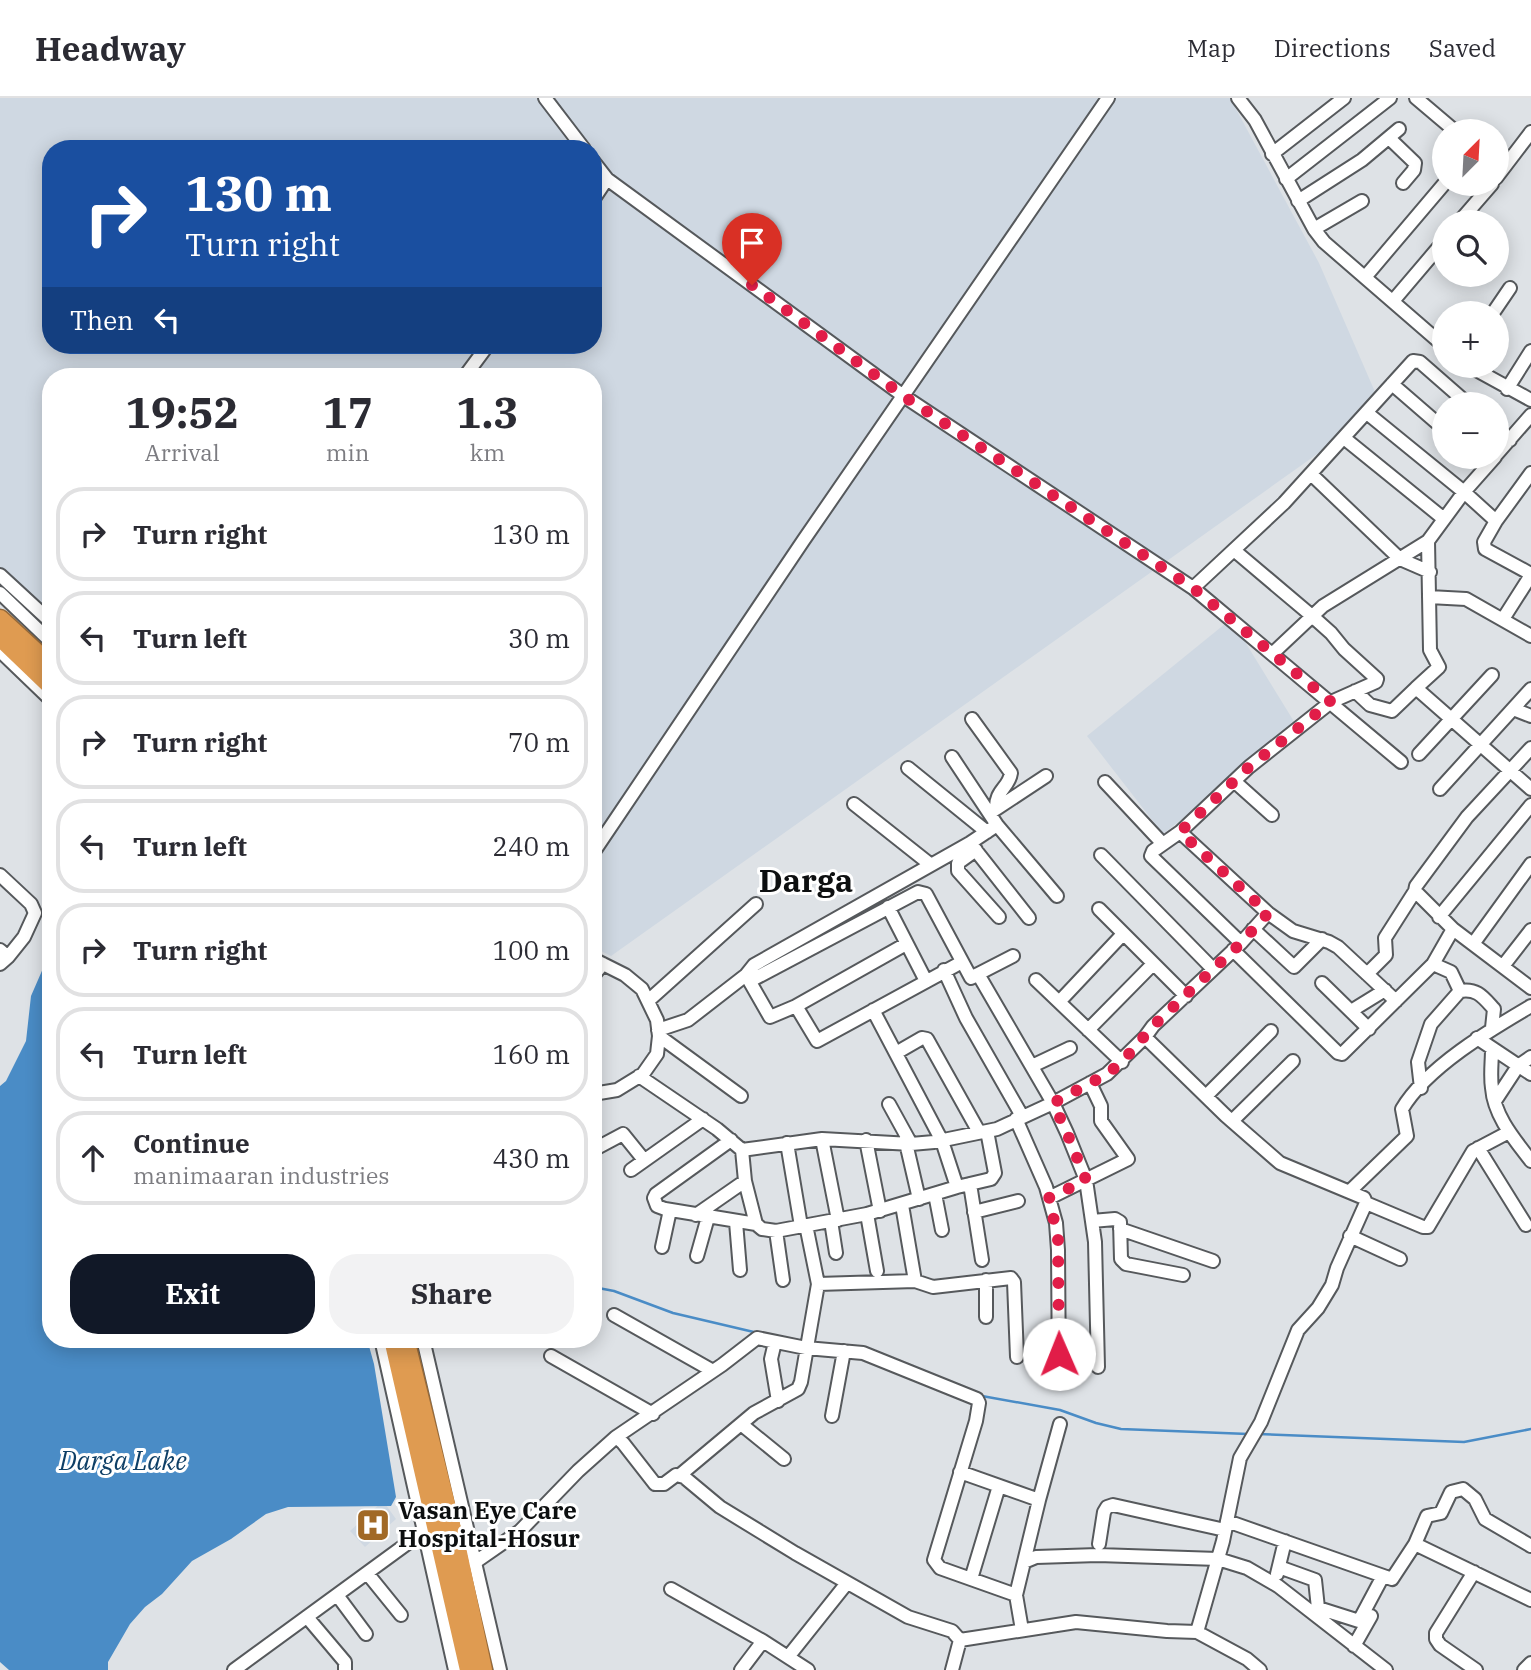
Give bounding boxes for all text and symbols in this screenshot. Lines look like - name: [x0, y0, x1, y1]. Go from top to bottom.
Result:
- text: Headway: [35, 27, 186, 70]
- text: Map: [1187, 32, 1236, 64]
- text: Directions: [1274, 32, 1391, 64]
- text: Saved: [1429, 32, 1496, 64]
- north arrow: [1432, 119, 1508, 196]
- map controls: [1432, 119, 1509, 469]
- text: 130 m: [185, 161, 332, 224]
- icon: right: [70, 168, 161, 259]
- button: search: [1432, 210, 1509, 287]
- pin: [722, 213, 782, 285]
- text: Turn right: [185, 223, 340, 265]
- icon: arrive: [733, 224, 771, 262]
- icon: left: [148, 301, 186, 339]
- button: +: [1432, 301, 1509, 378]
- text: Then: [70, 303, 134, 337]
- text: 19:52: [125, 385, 239, 440]
- text: 17: [322, 385, 373, 440]
- text: 1.3: [456, 385, 519, 440]
- button: −: [1432, 392, 1509, 469]
- text: Arrival: [145, 437, 220, 467]
- text: min: [326, 437, 370, 467]
- text: km: [470, 437, 505, 467]
- icon: right: [74, 515, 112, 553]
- text: Turn right: [133, 517, 267, 551]
- text: 130 m: [492, 517, 570, 551]
- icon: left: [74, 619, 112, 657]
- text: Turn left: [133, 621, 247, 655]
- text: 30 m: [508, 621, 570, 655]
- icon: right: [74, 723, 112, 761]
- text: Turn right: [133, 725, 267, 759]
- text: 70 m: [508, 725, 570, 759]
- icon: left: [74, 827, 112, 865]
- text: Turn left: [133, 829, 247, 863]
- text: 240 m: [492, 829, 570, 863]
- district label: Darga: [759, 859, 853, 901]
- icon: right: [74, 931, 112, 969]
- text: Turn right: [133, 933, 267, 967]
- text: 100 m: [492, 933, 570, 967]
- icon: left: [74, 1035, 112, 1073]
- text: Turn left: [133, 1037, 247, 1071]
- text: 160 m: [492, 1037, 570, 1071]
- text: Continue: [133, 1126, 250, 1160]
- icon: ahead: [74, 1139, 112, 1177]
- text: 430 m: [492, 1141, 570, 1175]
- text: manimaaran industries: [133, 1160, 390, 1190]
- button: Exit: [70, 1254, 315, 1334]
- button: Share: [329, 1254, 574, 1334]
- position arrow: [1022, 1317, 1096, 1391]
- water label: Darga Lake: [58, 1443, 187, 1477]
- place label: Vasan Eye Care Hospital-Hosur: [398, 1494, 580, 1554]
- hospital icon: Vasan Eye Care Hospital-Hosur: [354, 1506, 392, 1544]

